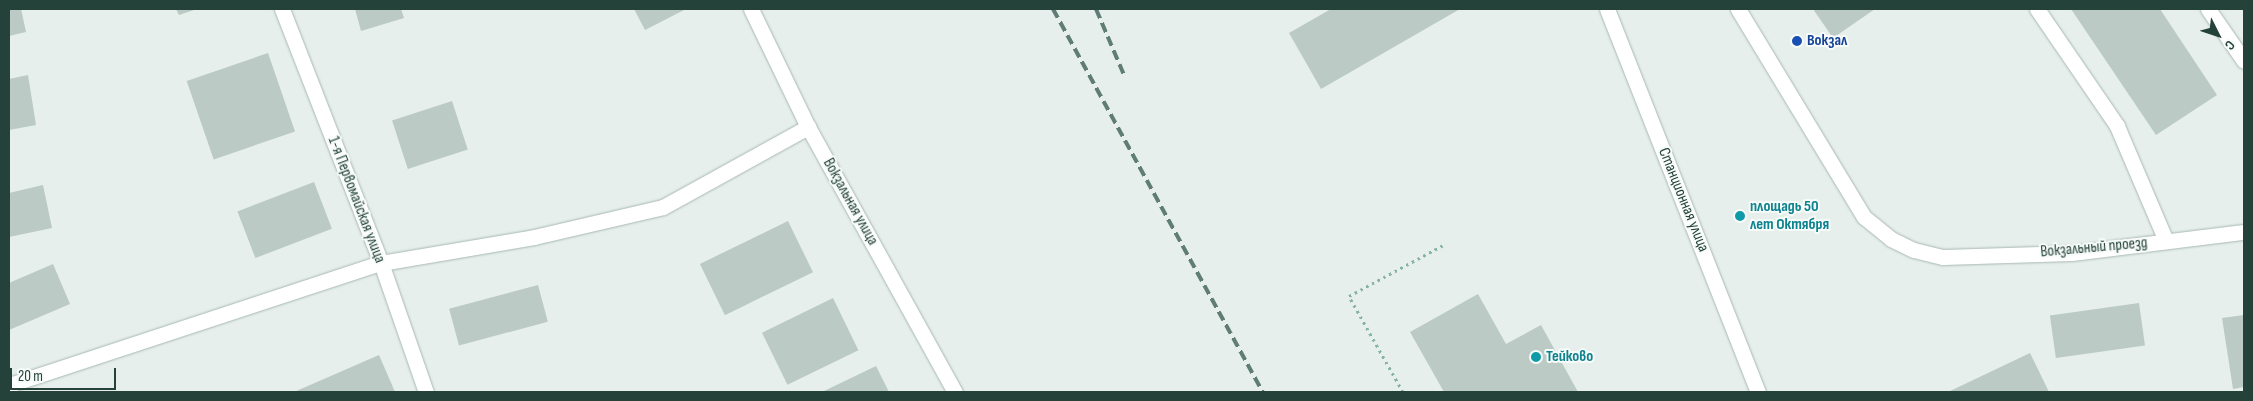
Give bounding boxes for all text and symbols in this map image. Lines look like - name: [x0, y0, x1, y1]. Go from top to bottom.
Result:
- north arrow: [2193, 10, 2243, 60]
- place label: Вокзал: [1807, 31, 1847, 51]
- marker: Вокзал: [1791, 35, 1803, 47]
- text: С: [2221, 37, 2238, 53]
- street label: 1-я Первомайская улица: [323, 134, 389, 266]
- street label: Станционная улица: [1653, 145, 1713, 255]
- street label: Вокзальная улица: [818, 155, 882, 249]
- place label: площадь 50 лет Октября: [1750, 197, 1829, 235]
- marker: площадь 50 лет Октября: [1734, 210, 1746, 222]
- street label: Вокзальный проезд: [2040, 234, 2148, 262]
- place label: Тейково: [1546, 347, 1593, 367]
- marker: Тейково: [1530, 351, 1542, 363]
- scale bar: [12, 358, 119, 390]
- text: 20 m: [18, 367, 43, 386]

